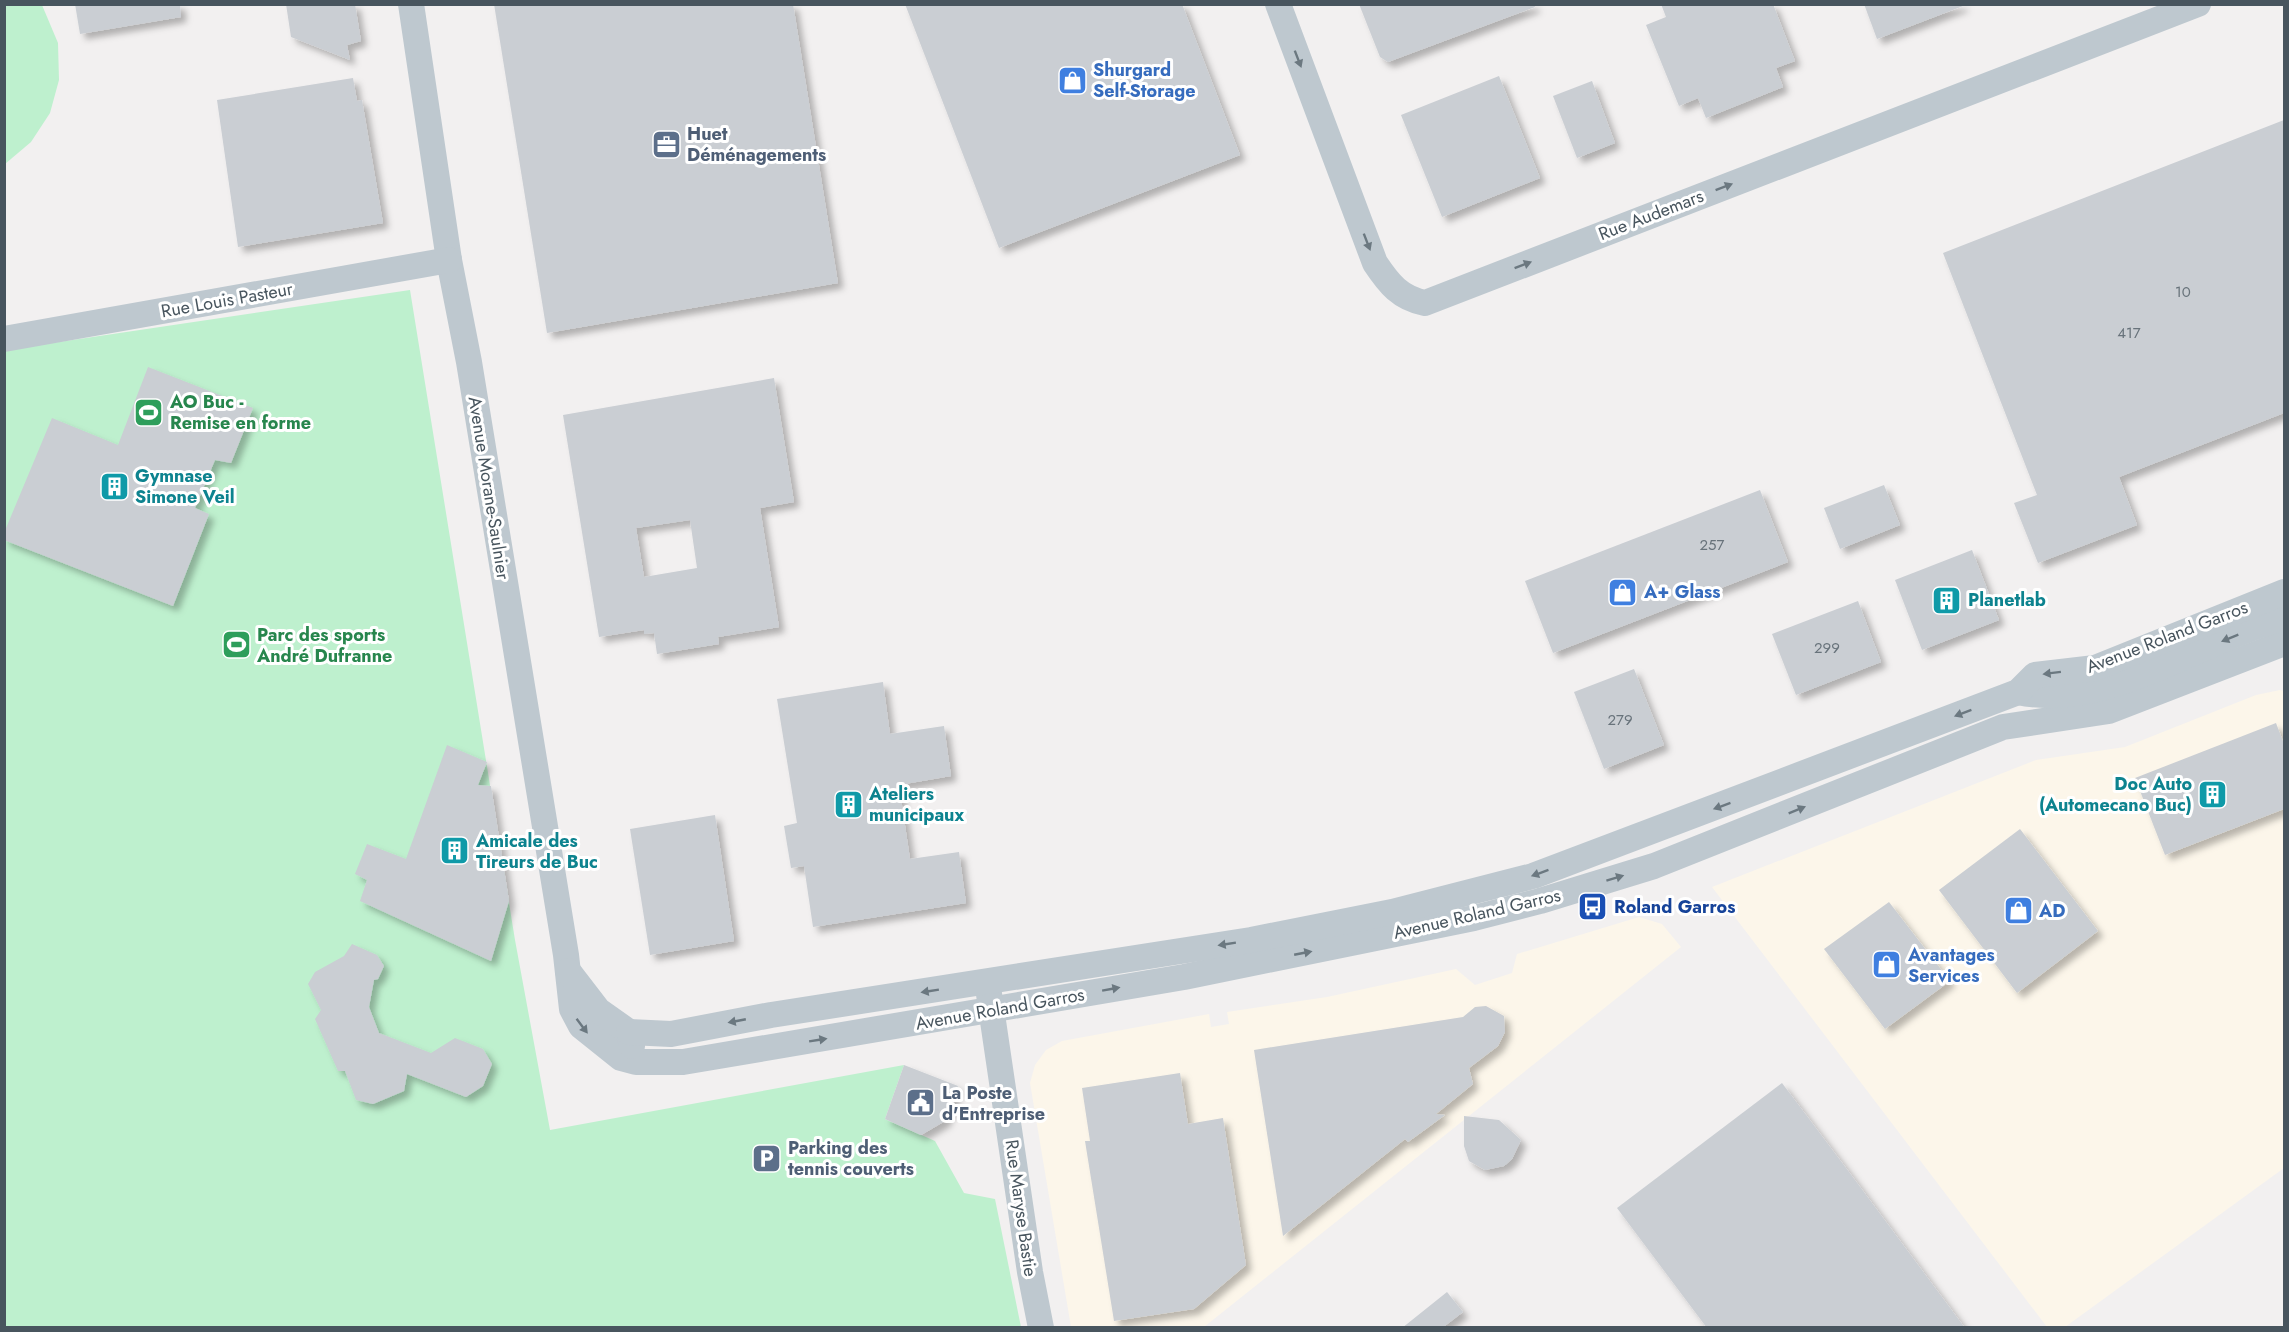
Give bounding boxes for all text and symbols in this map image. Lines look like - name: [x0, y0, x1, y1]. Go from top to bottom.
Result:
- one-way arrow: [1294, 50, 1304, 68]
- place label: Shurgard Self-Storage: [1093, 57, 1196, 104]
- shop icon: Shurgard Self-Storage: [1056, 64, 1088, 96]
- place label: Huet Déménagements: [687, 121, 826, 168]
- office icon: Huet Déménagements: [650, 128, 682, 160]
- one-way arrow: [1715, 182, 1733, 191]
- street label: Rue Audemars: [1595, 183, 1707, 247]
- one-way arrow: [1363, 233, 1372, 251]
- one-way arrow: [1514, 260, 1532, 270]
- street label: Rue Louis Pasteur: [159, 275, 296, 324]
- house number: 10: [2175, 281, 2191, 303]
- house number: 417: [2117, 322, 2141, 344]
- place label: AO Buc - Remise en forme: [169, 389, 311, 436]
- street label: Avenue Morane-Saulnier: [462, 395, 516, 582]
- sports icon: AO Buc - Remise en forme: [133, 396, 165, 428]
- place label: Gymnase Simone Veil: [135, 463, 235, 510]
- building icon: Gymnase Simone Veil: [98, 470, 130, 502]
- house number: 257: [1700, 534, 1725, 556]
- shop icon: A+ Glass: [1607, 576, 1639, 608]
- place label: A+ Glass: [1643, 579, 1720, 605]
- building icon: Planetlab: [1931, 584, 1963, 616]
- place label: Planetlab: [1968, 587, 2046, 613]
- street label: Avenue Roland Garros: [2082, 594, 2252, 680]
- place label: Parc des sports André Dufranne: [256, 622, 392, 669]
- sports icon: Parc des sports André Dufranne: [220, 629, 252, 661]
- one-way arrow: [2220, 633, 2238, 643]
- house number: 299: [1814, 637, 1840, 659]
- one-way arrow: [2042, 668, 2061, 678]
- house number: 279: [1607, 709, 1633, 731]
- one-way arrow: [1954, 709, 1972, 718]
- place label: Doc Auto (Automecano Buc): [2039, 771, 2192, 818]
- building icon: Doc Auto (Automecano Buc): [2197, 778, 2229, 810]
- place label: Ateliers municipaux: [868, 781, 964, 828]
- building icon: Ateliers municipaux: [832, 788, 864, 820]
- one-way arrow: [1713, 801, 1731, 811]
- one-way arrow: [1789, 805, 1807, 815]
- place label: Amicale des Tireurs de Buc: [475, 828, 598, 875]
- building icon: Amicale des Tireurs de Buc: [439, 835, 471, 867]
- one-way arrow: [1530, 869, 1548, 879]
- one-way arrow: [1606, 873, 1624, 882]
- street label: Avenue Roland Garros: [1391, 882, 1563, 946]
- bus stop icon: Roland Garros: [1577, 891, 1609, 923]
- place label: Roland Garros: [1614, 894, 1735, 920]
- shop icon: AD: [2002, 895, 2034, 927]
- place label: AD: [2038, 898, 2065, 924]
- one-way arrow: [1217, 939, 1236, 948]
- place label: Avantages Services: [1907, 942, 1995, 989]
- one-way arrow: [1293, 948, 1312, 957]
- shop icon: Avantages Services: [1871, 949, 1903, 981]
- street label: Avenue Roland Garros: [914, 981, 1086, 1037]
- one-way arrow: [1102, 984, 1121, 993]
- one-way arrow: [920, 986, 939, 995]
- one-way arrow: [728, 1017, 747, 1026]
- one-way arrow: [576, 1019, 588, 1034]
- one-way arrow: [809, 1036, 828, 1045]
- place label: La Poste d'Entreprise: [942, 1080, 1045, 1127]
- public building icon: La Poste d'Entreprise: [905, 1087, 937, 1119]
- place label: Parking des tennis couverts: [788, 1135, 914, 1182]
- street label: Rue Maryse Bastie: [999, 1138, 1043, 1278]
- parking icon: Parking des tennis couverts: [751, 1142, 783, 1174]

